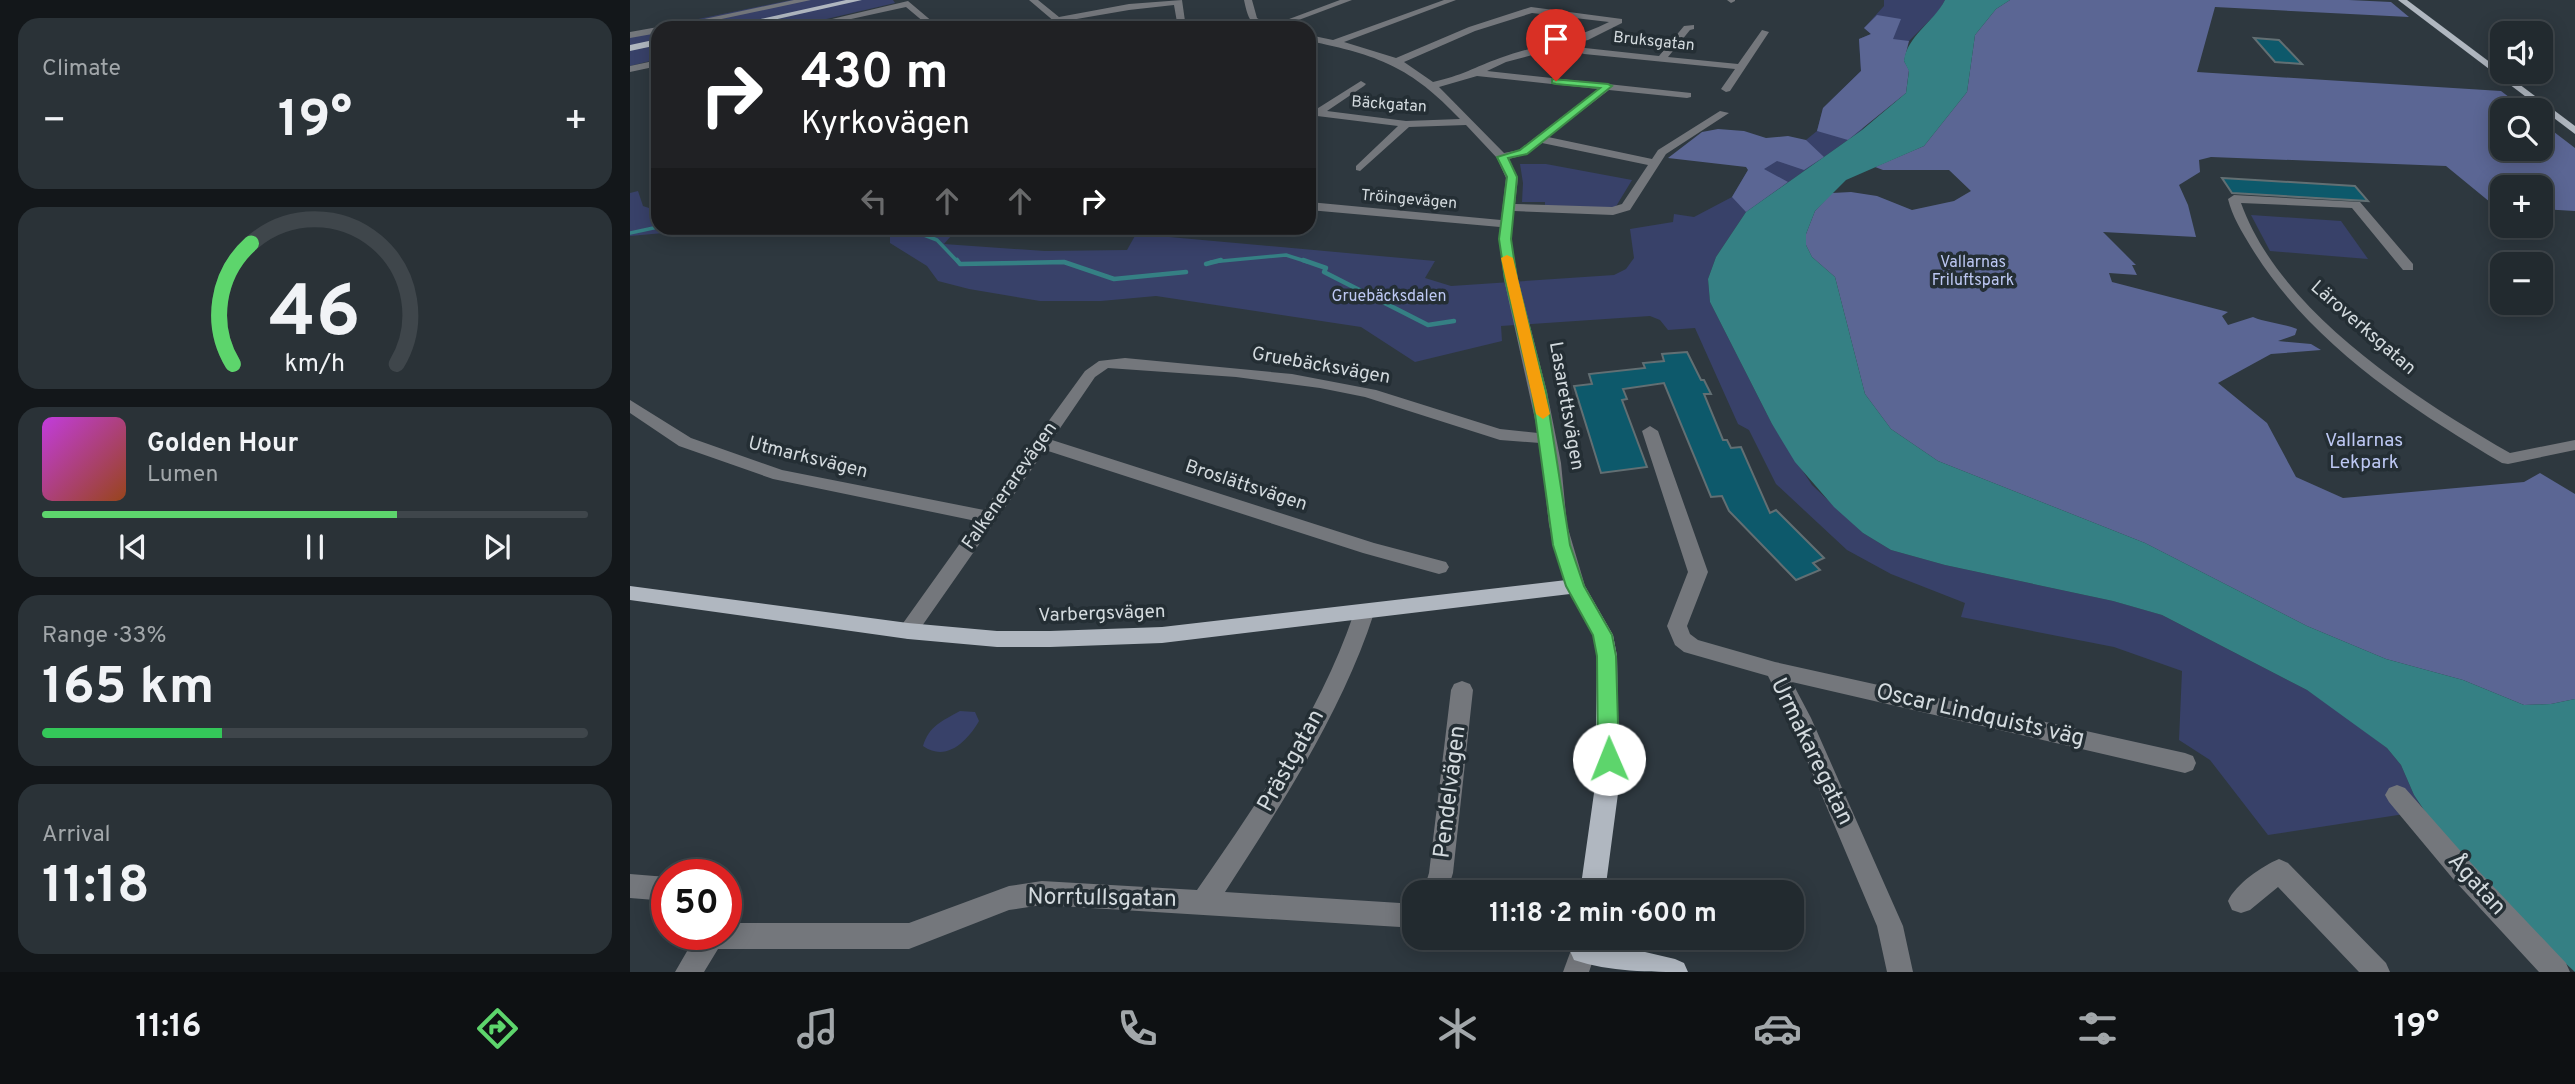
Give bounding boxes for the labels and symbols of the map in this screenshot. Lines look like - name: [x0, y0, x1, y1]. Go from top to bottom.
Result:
- pin: [1526, 9, 1586, 81]
- street label: Bruksgatan: [1612, 28, 1696, 56]
- street label: Bäckgatan: [1351, 92, 1427, 118]
- street label: Tröingevägen: [1360, 186, 1458, 214]
- park label: Vallarnas Friluftspark: [1932, 253, 2014, 291]
- street label: Läroverksgatan: [2305, 276, 2421, 380]
- park label: Gruebäcksdalen: [1332, 287, 1446, 307]
- street label: Lasarettsvägen: [1543, 340, 1589, 472]
- street label: Gruebäcksvägen: [1250, 342, 1392, 390]
- street label: Falkenerarevägen: [957, 417, 1063, 555]
- park label: Vallarnas Lekpark: [2325, 429, 2403, 475]
- street label: Utmarksvägen: [746, 432, 870, 484]
- street label: Broslättsvägen: [1182, 455, 1310, 517]
- street label: Varbergsvägen: [1038, 600, 1166, 628]
- street label: Urmakaregatan: [1763, 674, 1859, 830]
- street label: Oscar Lindquists väg: [1873, 678, 2087, 754]
- street label: Prästgatan: [1252, 705, 1332, 817]
- position arrow: [1572, 722, 1646, 796]
- street label: Pendelvägen: [1428, 724, 1474, 860]
- street label: Ågatan: [2440, 847, 2512, 922]
- speed limit sign: 50: [651, 859, 742, 950]
- street label: Norrtullsgatan: [1027, 883, 1177, 915]

